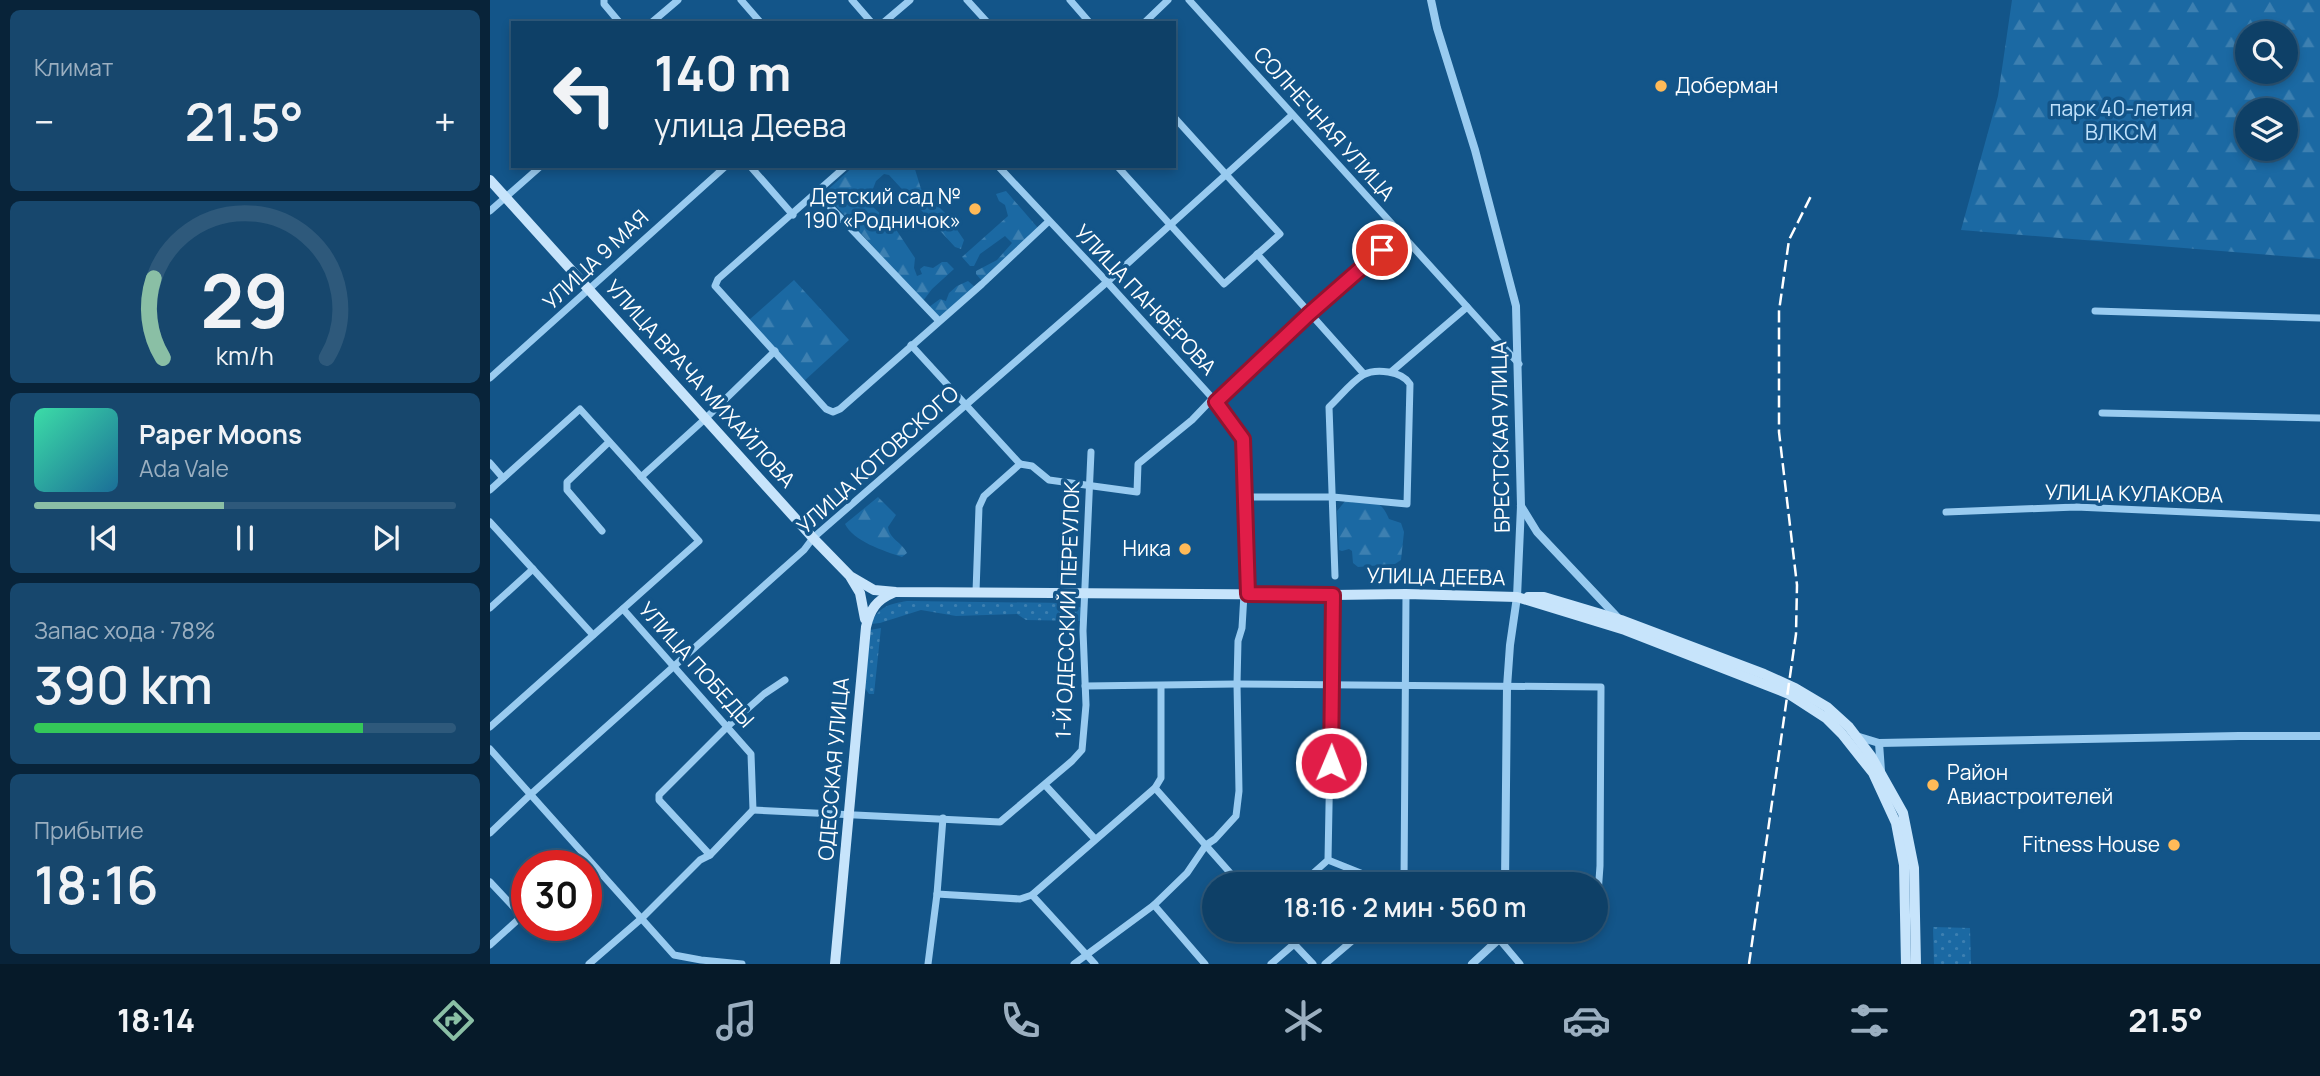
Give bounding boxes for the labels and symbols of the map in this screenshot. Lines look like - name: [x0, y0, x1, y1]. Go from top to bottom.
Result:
- street label: СОЛНЕЧНАЯ УЛИЦА: [1248, 40, 1402, 206]
- place label: Доберман: [1675, 71, 1778, 99]
- marker: Доберман: [1653, 78, 1669, 94]
- park label: парк 40-летия ВЛКСМ: [2049, 94, 2193, 146]
- place label: Детский сад № 190 «Родничок»: [804, 182, 961, 234]
- marker: Детский сад № 190 «Родничок»: [967, 201, 983, 217]
- street label: УЛИЦА 9 МАЯ: [537, 203, 654, 315]
- street label: УЛИЦА ПАНФЁРОВА: [1069, 218, 1223, 381]
- pin: [1352, 220, 1412, 280]
- street label: УЛИЦА ВРАЧА МИХАЙЛОВА: [600, 273, 802, 493]
- street label: БРЕСТСКАЯ УЛИЦА: [1484, 341, 1516, 533]
- street label: УЛИЦА КОТОВСКОГО: [790, 379, 964, 539]
- street label: УЛИЦА КУЛАКОВА: [2045, 477, 2223, 509]
- street label: 1-Й ОДЕССКИЙ ПЕРЕУЛОК: [1049, 480, 1086, 739]
- place label: Ника: [1123, 534, 1171, 562]
- marker: Ника: [1177, 541, 1193, 557]
- street label: УЛИЦА ДЕЕВА: [1366, 561, 1506, 591]
- street label: УЛИЦА ПОБЕДЫ: [633, 596, 761, 733]
- street label: ОДЕССКАЯ УЛИЦА: [811, 676, 855, 862]
- position arrow: [1294, 726, 1368, 800]
- place label: Район Авиастроителей: [1947, 758, 2113, 810]
- marker: Район Авиастроителей: [1925, 777, 1941, 793]
- place label: Fitness House: [2023, 830, 2160, 858]
- marker: Fitness House: [2166, 837, 2182, 853]
- speed limit sign: 30: [511, 850, 602, 941]

